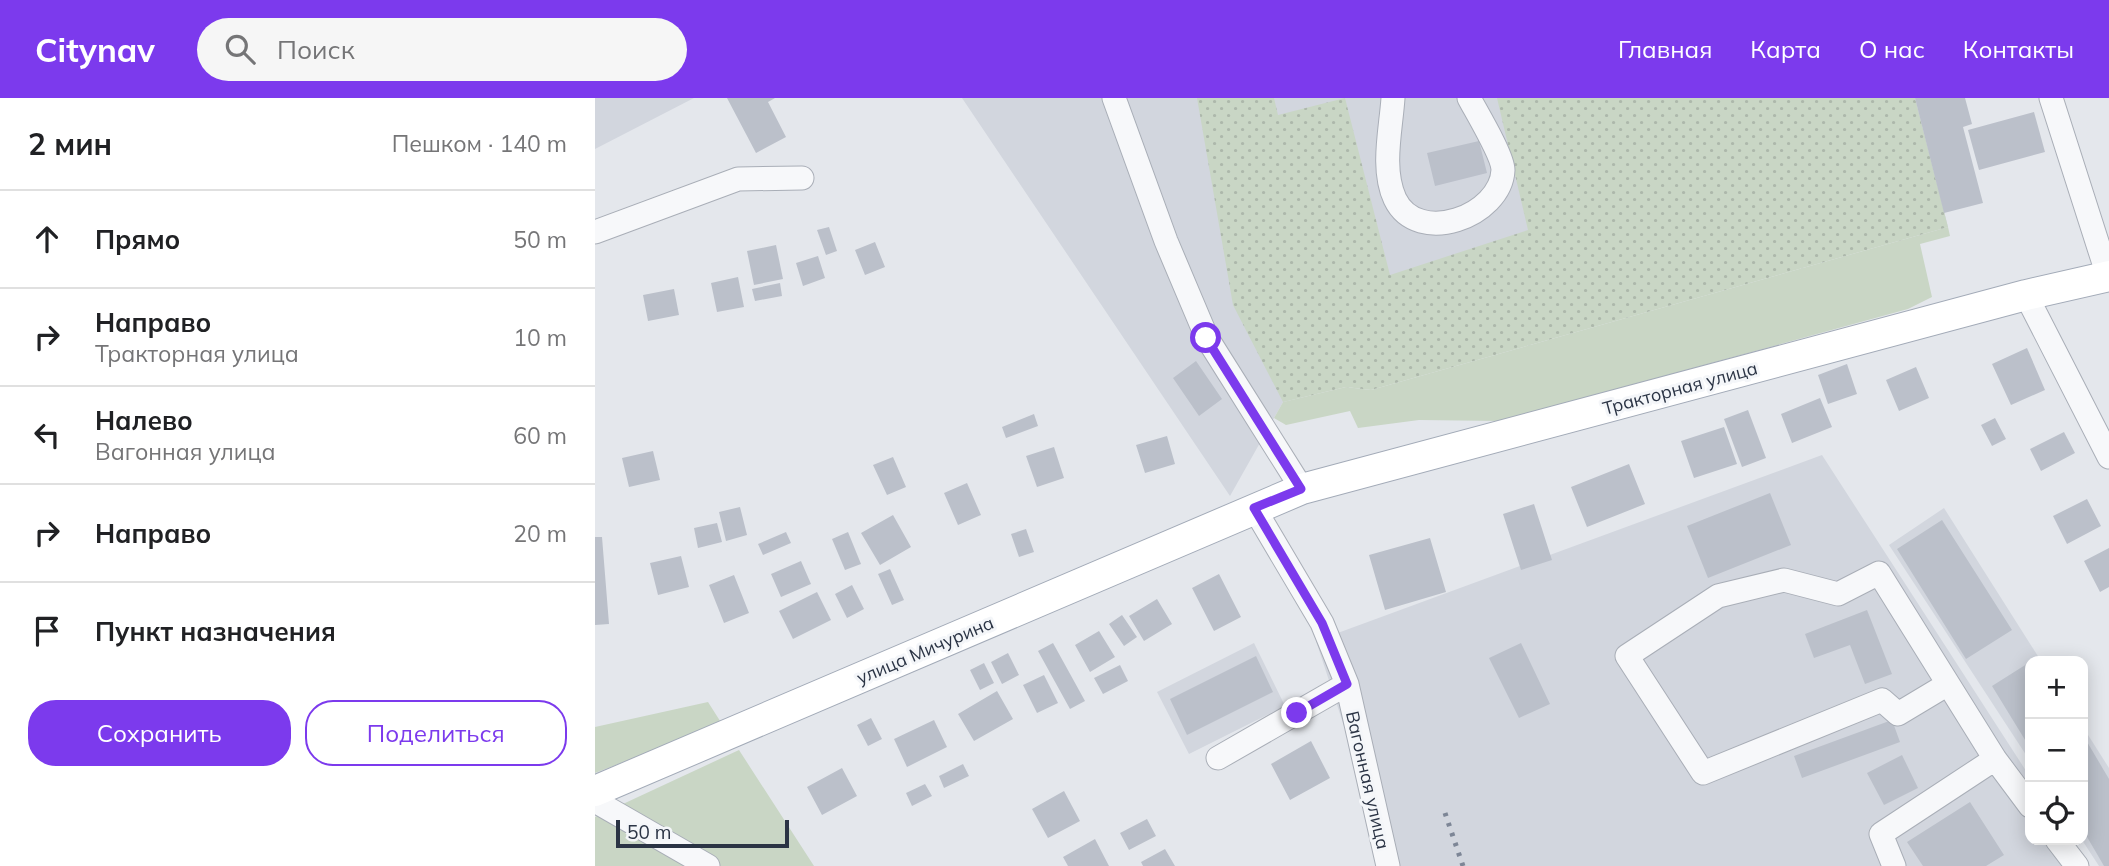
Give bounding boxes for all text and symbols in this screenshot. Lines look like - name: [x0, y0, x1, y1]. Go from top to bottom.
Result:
- search box: [197, 18, 687, 81]
- text: Citynav: [35, 29, 155, 70]
- icon: search: [221, 30, 259, 68]
- text: Поиск: [277, 33, 355, 66]
- text: Главная: [1618, 34, 1712, 64]
- text: Карта: [1750, 34, 1821, 64]
- text: О нас: [1859, 34, 1925, 64]
- text: Контакты: [1963, 34, 2074, 64]
- text: 2 мин: [28, 125, 112, 163]
- text: Пешком · 140 m: [392, 129, 567, 158]
- icon: ahead: [28, 220, 66, 258]
- text: Прямо: [95, 223, 180, 256]
- text: 50 m: [513, 225, 567, 254]
- text: Направо: [95, 306, 211, 339]
- icon: right: [28, 318, 66, 356]
- route start: [1190, 322, 1221, 353]
- text: 10 m: [513, 323, 567, 352]
- text: Тракторная улица: [95, 339, 299, 368]
- street label: Тракторная улица: [1600, 356, 1760, 420]
- text: Налево: [95, 404, 193, 437]
- icon: left: [28, 416, 66, 454]
- text: 60 m: [513, 421, 567, 450]
- text: Вагонная улица: [95, 437, 275, 466]
- icon: right: [28, 514, 66, 552]
- text: Направо: [95, 517, 211, 550]
- text: 20 m: [513, 519, 567, 548]
- street label: улица Мичурина: [853, 611, 997, 689]
- icon: arrive: [28, 612, 66, 650]
- text: Пункт назначения: [95, 615, 336, 648]
- map controls: [2025, 656, 2088, 845]
- button: +: [2025, 656, 2088, 719]
- route end: [1281, 697, 1312, 728]
- button: Сохранить: [28, 700, 291, 766]
- button: Поделиться: [305, 700, 567, 766]
- street label: Вагонная улица: [1341, 709, 1395, 851]
- button: −: [2025, 719, 2088, 782]
- button: locate: [2025, 782, 2088, 845]
- scale bar: [616, 817, 789, 849]
- text: 50 m: [627, 820, 671, 844]

